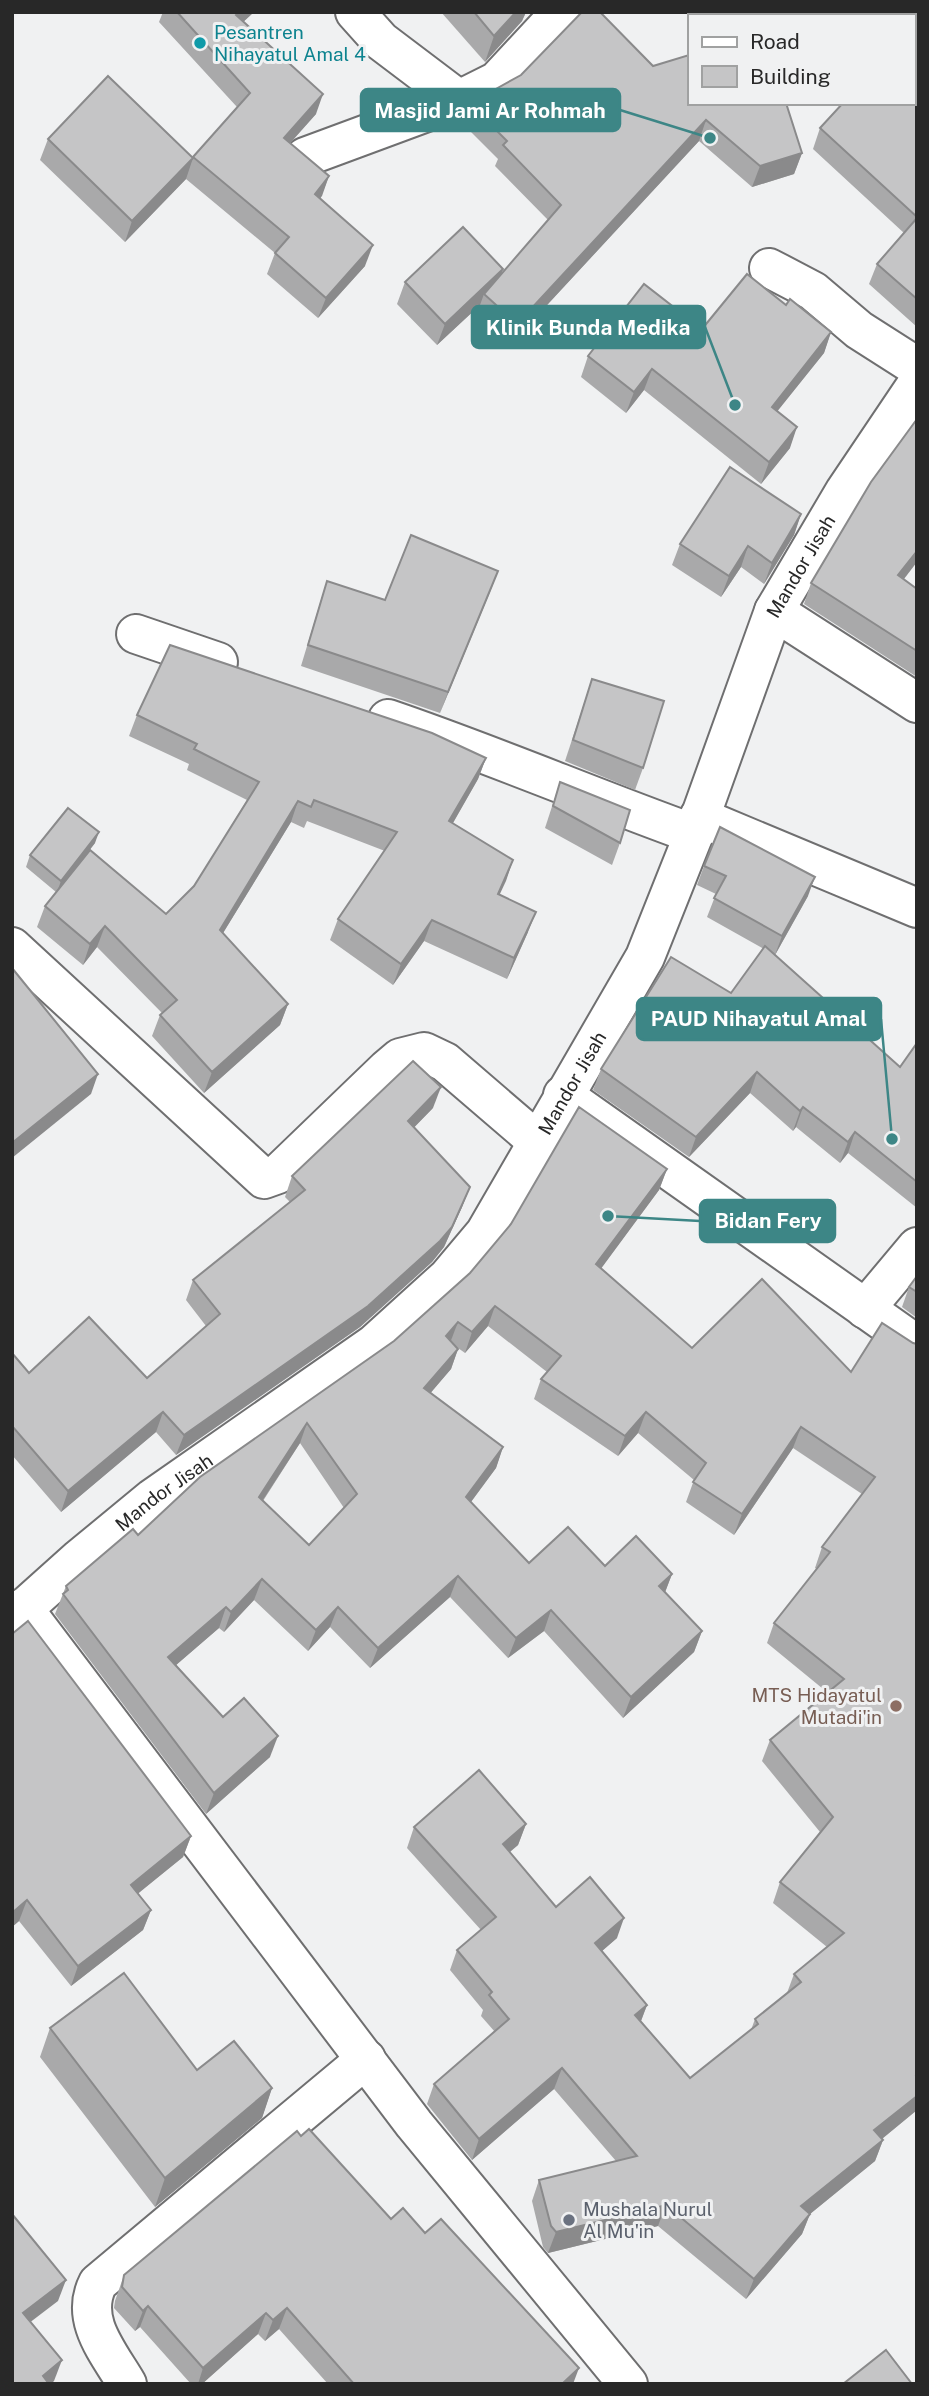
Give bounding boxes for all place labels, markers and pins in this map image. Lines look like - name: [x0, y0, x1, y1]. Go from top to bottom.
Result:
- place label: Pesantren Nihayatul Amal 4: [214, 21, 366, 65]
- marker: Pesantren Nihayatul Amal 4: [192, 35, 208, 51]
- callout: Masjid Jami Ar Rohmah: [361, 89, 620, 131]
- callout: Klinik Bunda Medika: [472, 306, 705, 348]
- callout: PAUD Nihayatul Amal: [637, 998, 881, 1040]
- callout: Bidan Fery: [700, 1200, 835, 1242]
- place label: MTS Hidayatul Mutadi'in: [751, 1684, 882, 1728]
- marker: MTS Hidayatul Mutadi'in: [888, 1698, 904, 1714]
- place label: Mushala Nurul Al Mu'in: [583, 2198, 713, 2242]
- marker: Mushala Nurul Al Mu'in: [561, 2212, 577, 2228]

